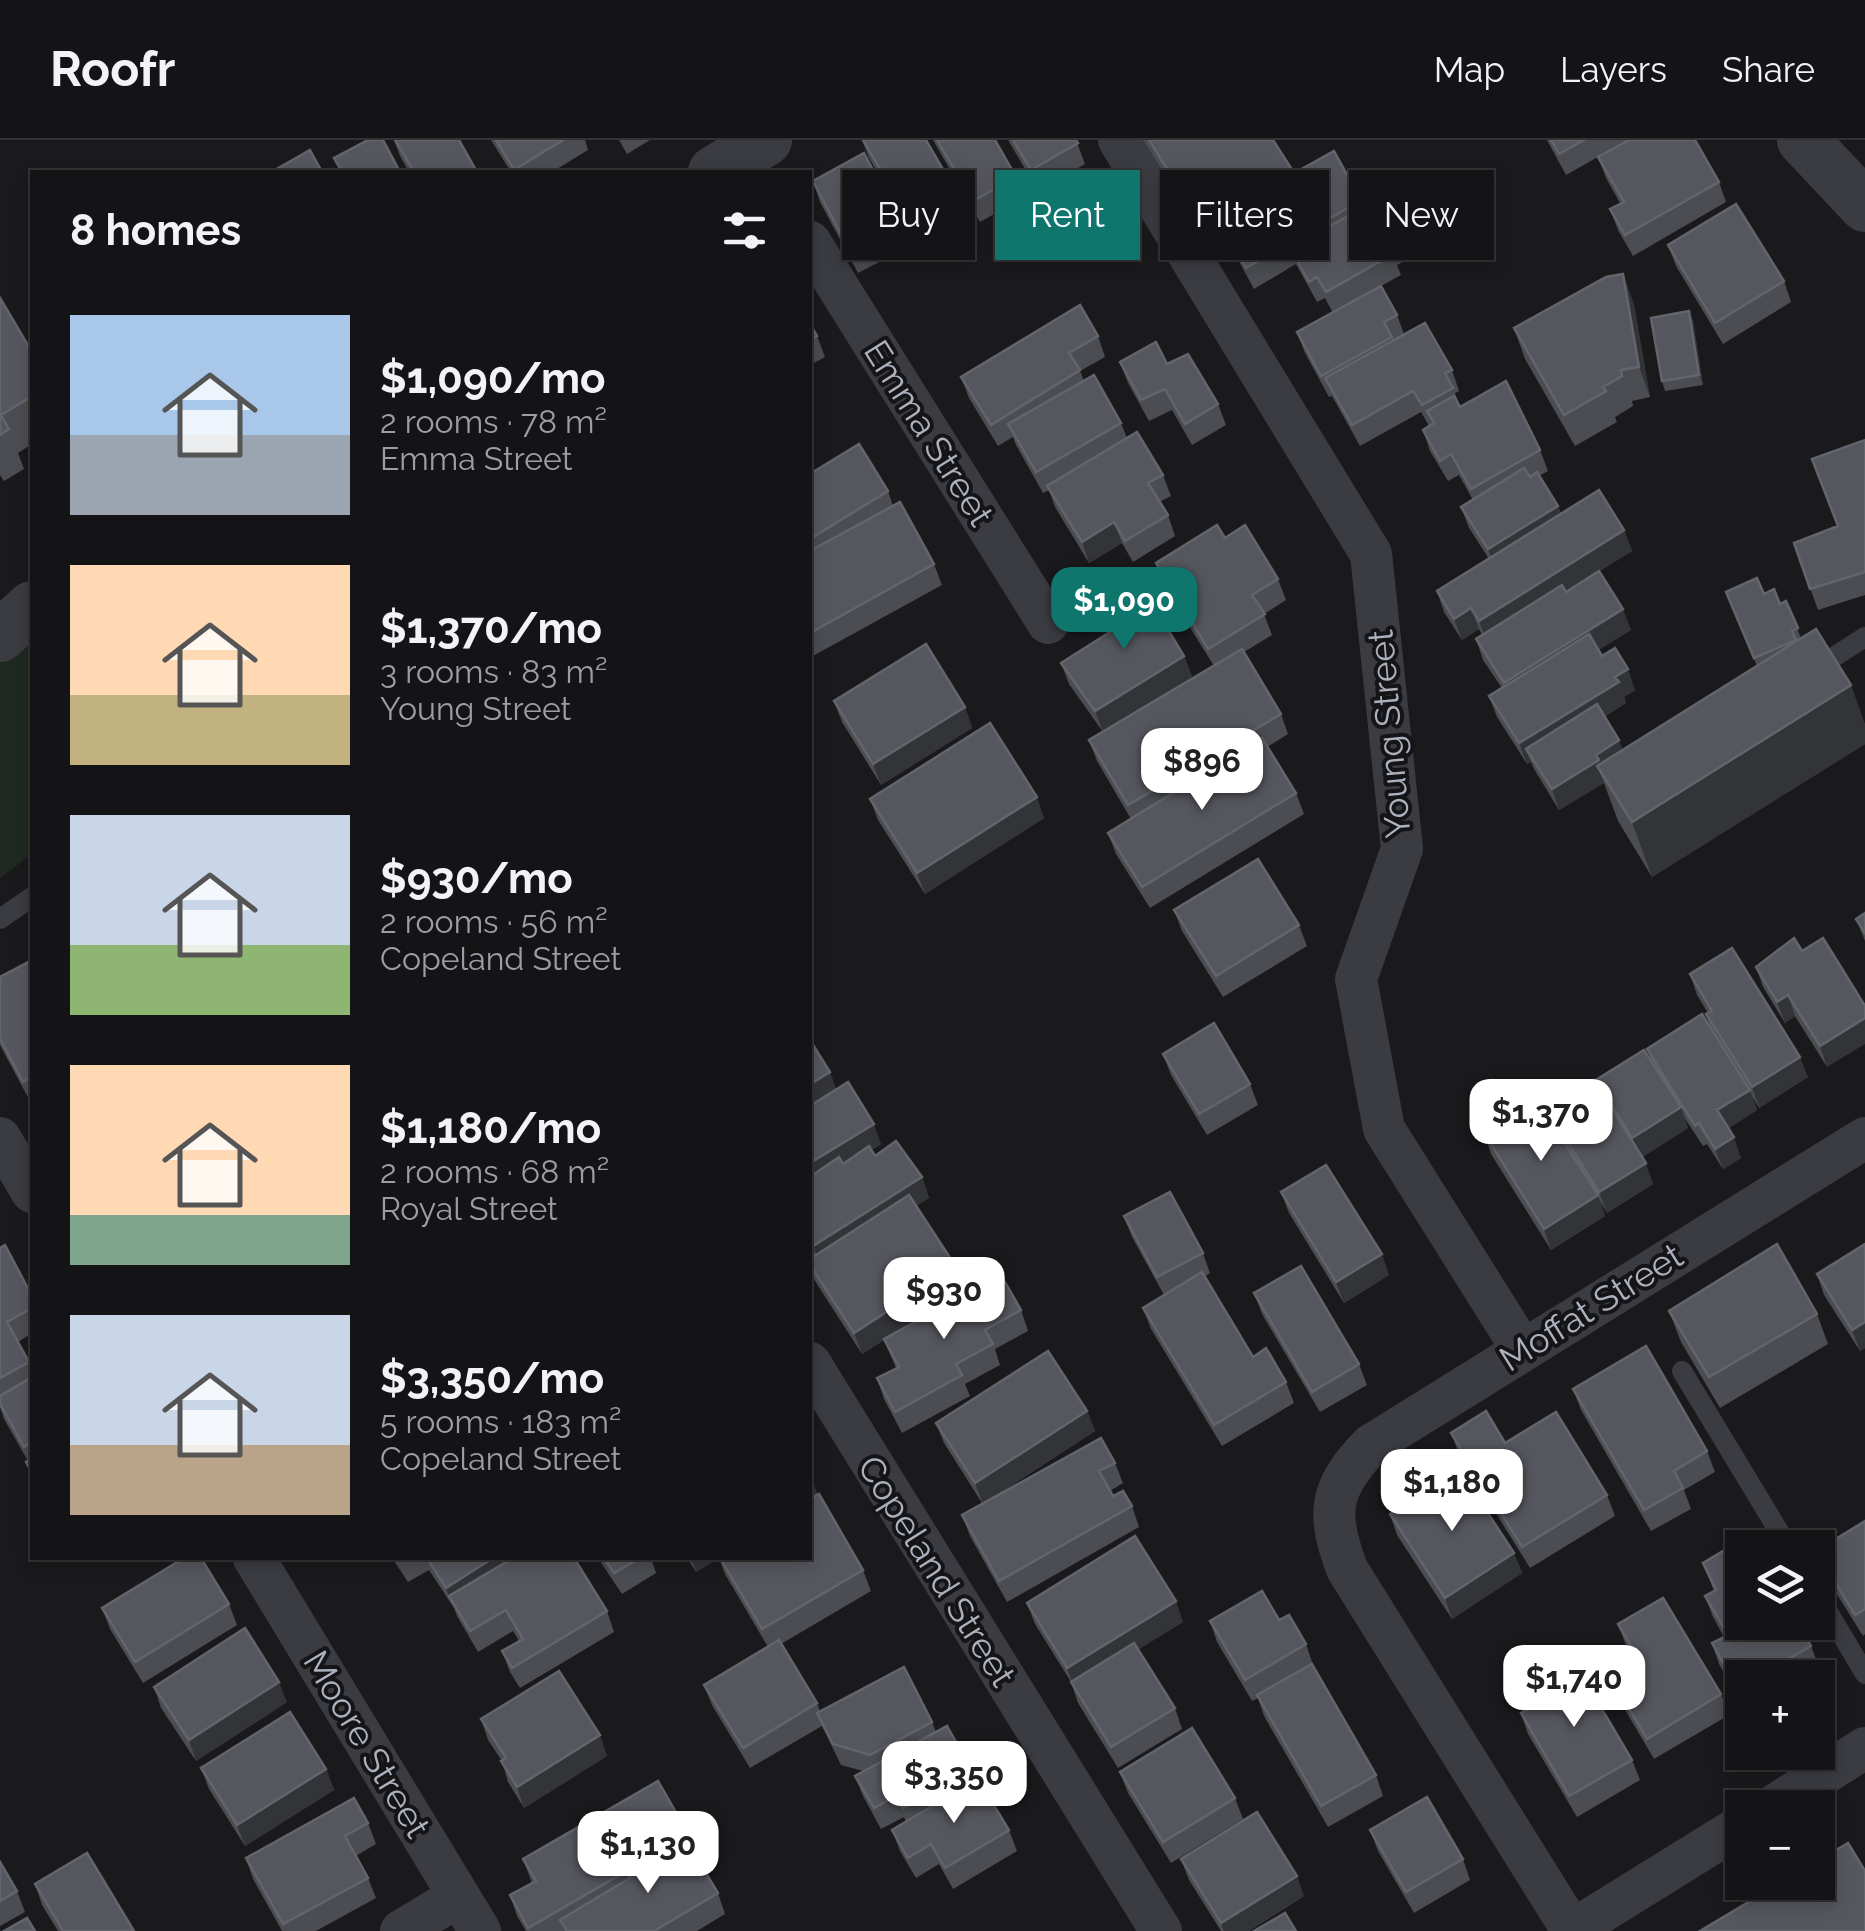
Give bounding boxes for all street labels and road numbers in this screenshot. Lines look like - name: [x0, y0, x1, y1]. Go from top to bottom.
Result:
- street label: Emma Street: [856, 333, 1002, 533]
- street label: Young Street: [1359, 628, 1419, 840]
- street label: Moffat Street: [1492, 1234, 1690, 1379]
- street label: Copeland Street: [850, 1448, 1024, 1694]
- street label: Moore Street: [295, 1643, 439, 1845]

